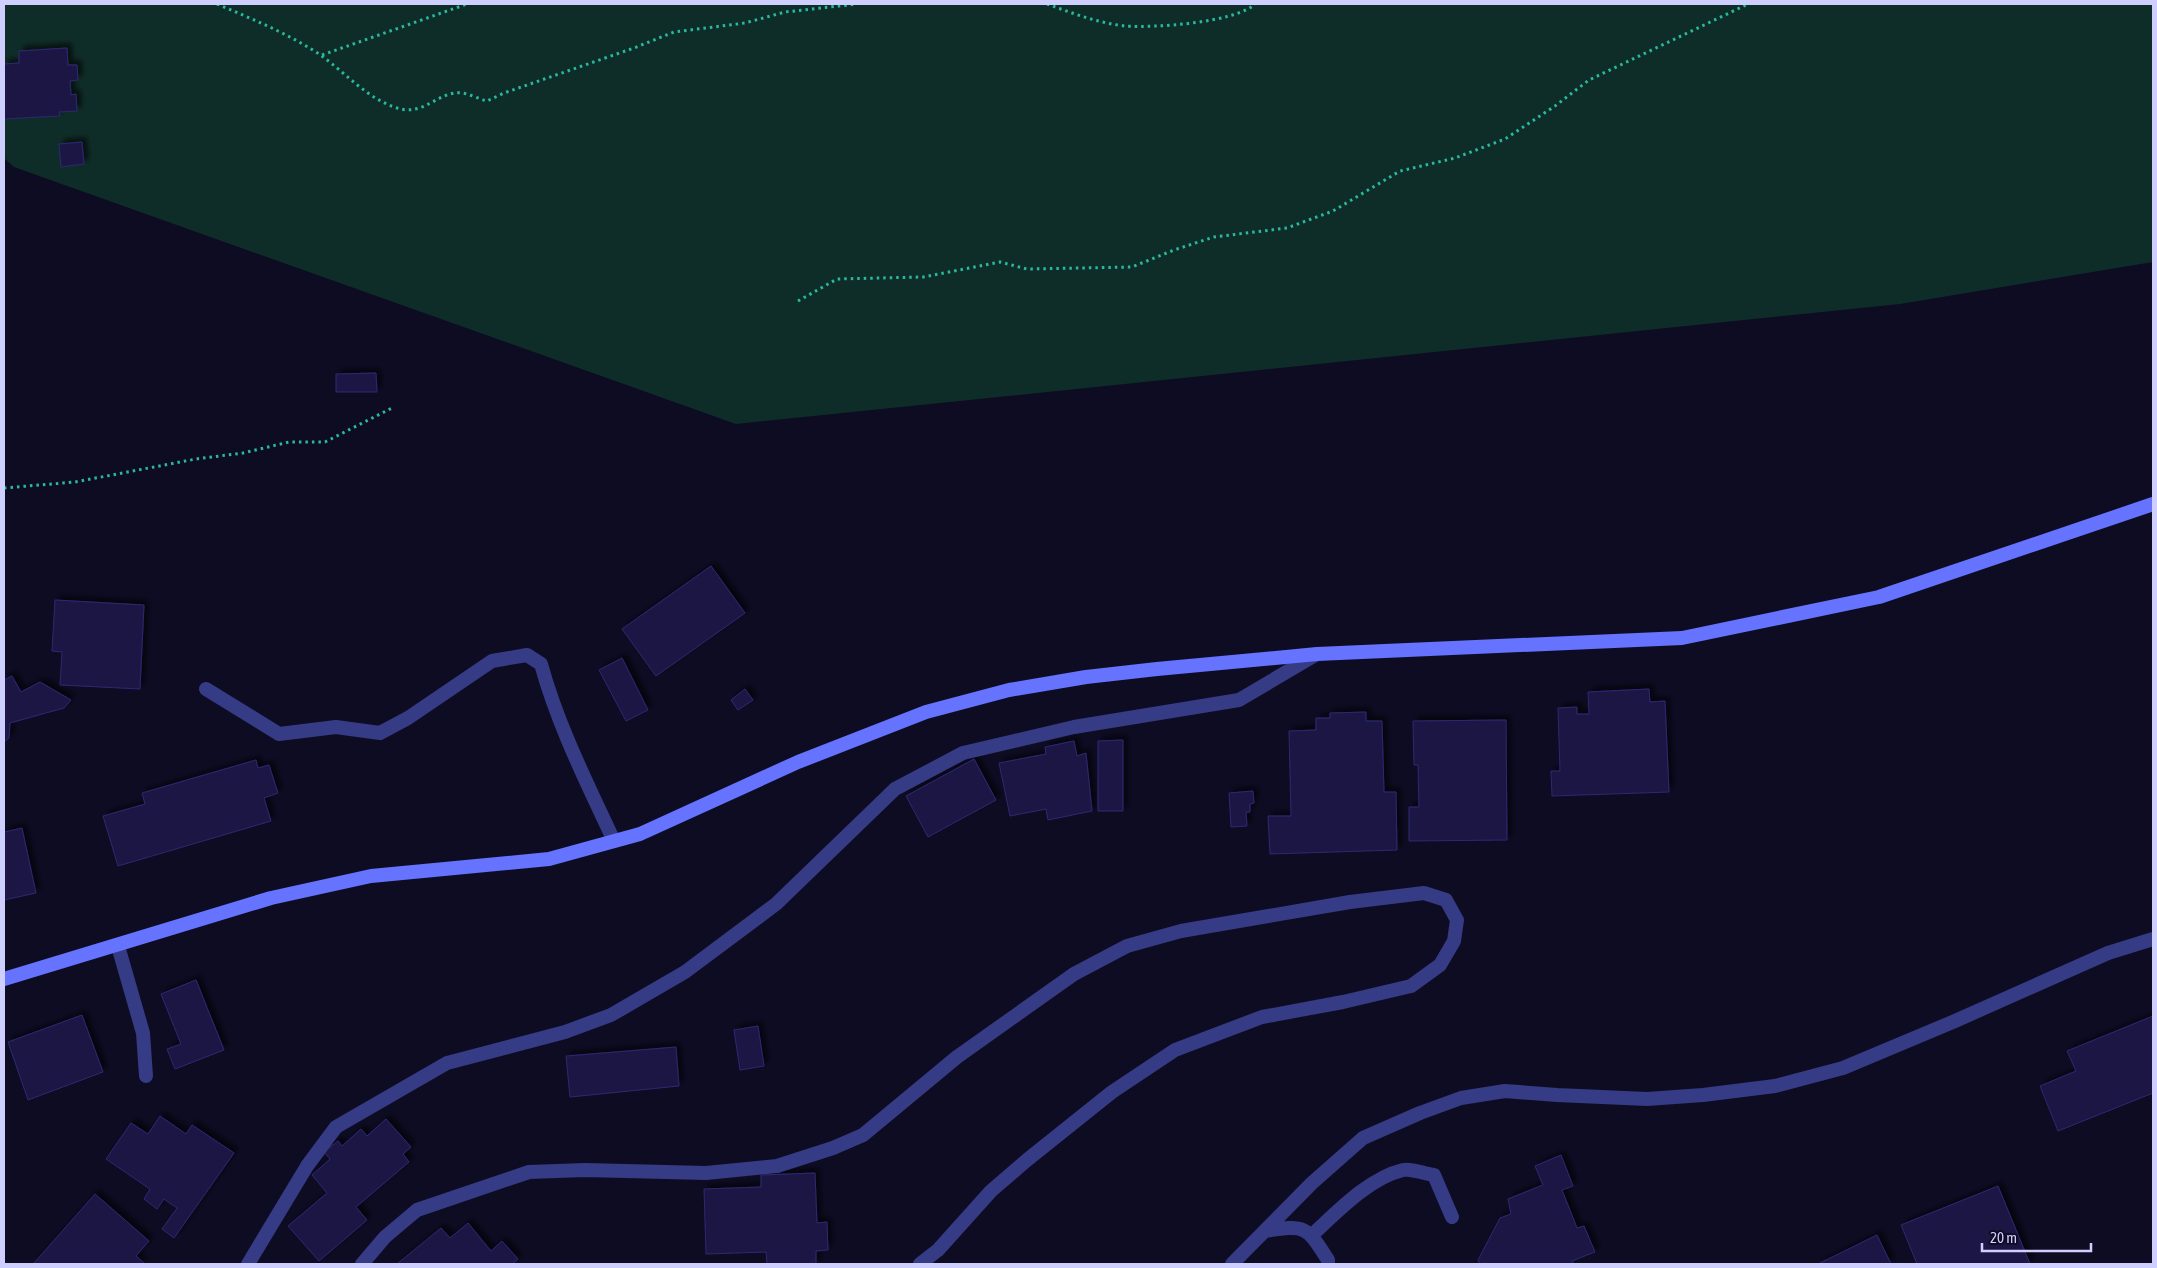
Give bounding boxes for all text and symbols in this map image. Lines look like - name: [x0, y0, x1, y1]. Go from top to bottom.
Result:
- scale bar: [1982, 1220, 2091, 1252]
- text: 20 m: [1990, 1229, 2017, 1246]

